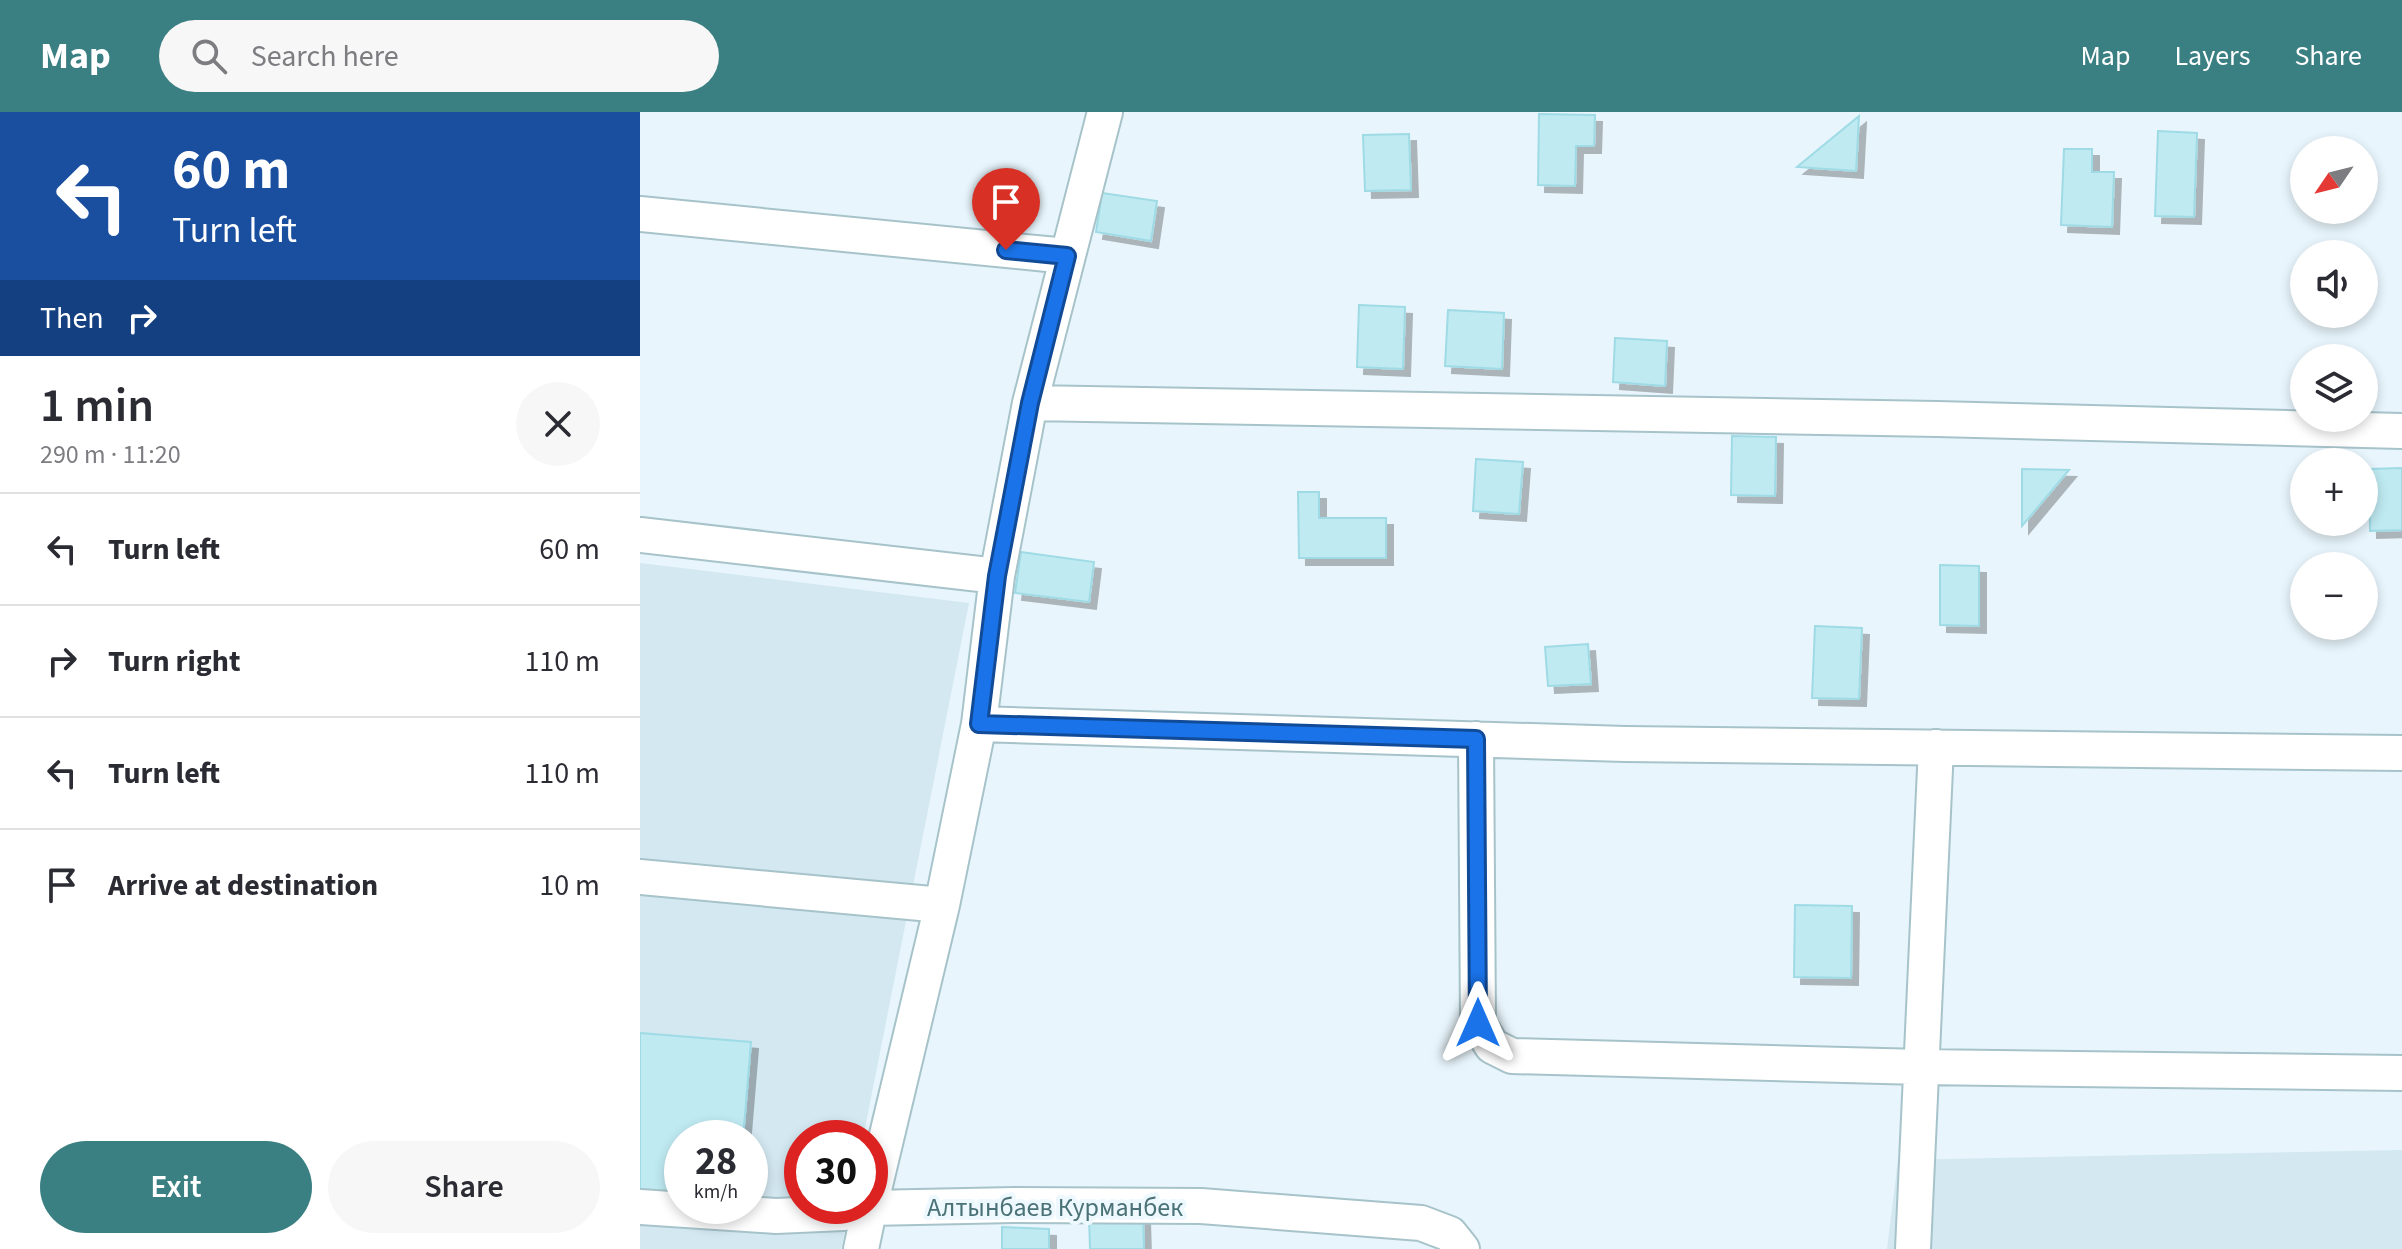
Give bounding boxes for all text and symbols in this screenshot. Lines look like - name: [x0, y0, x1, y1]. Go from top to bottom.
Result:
- search box: [159, 20, 719, 92]
- text: Map: [40, 29, 111, 83]
- icon: search: [187, 34, 231, 78]
- text: Search here: [251, 35, 399, 78]
- text: Map: [2080, 36, 2130, 76]
- text: Layers: [2174, 36, 2250, 76]
- text: Share: [2294, 36, 2362, 76]
- text: 60 m: [172, 131, 290, 210]
- north arrow: [2290, 136, 2378, 224]
- map controls: [2290, 136, 2378, 640]
- icon: left: [40, 144, 144, 248]
- pin: [972, 168, 1040, 250]
- icon: arrive: [984, 180, 1028, 224]
- text: Turn left: [172, 205, 297, 256]
- button: sound: [2290, 240, 2378, 328]
- icon: right: [120, 296, 164, 340]
- text: Then: [40, 297, 104, 340]
- button: layers: [2290, 344, 2378, 432]
- text: 1 min: [40, 372, 154, 440]
- button: close: [516, 382, 600, 466]
- text: 290 m · 11:20: [40, 436, 181, 473]
- button: +: [2290, 448, 2378, 536]
- icon: left: [40, 527, 84, 571]
- text: Turn left: [108, 528, 220, 571]
- text: 60 m: [539, 528, 600, 571]
- button: −: [2290, 552, 2378, 640]
- icon: right: [40, 639, 84, 683]
- text: Turn right: [108, 640, 240, 683]
- text: 110 m: [524, 640, 600, 683]
- icon: left: [40, 751, 84, 795]
- text: Turn left: [108, 752, 220, 795]
- text: 110 m: [524, 752, 600, 795]
- icon: arrive: [40, 863, 84, 907]
- text: Arrive at destination: [108, 864, 378, 907]
- text: 10 m: [539, 864, 600, 907]
- position arrow: [1436, 981, 1520, 1065]
- speed limit sign: 30: [784, 1120, 888, 1224]
- text: 28: [695, 1133, 737, 1190]
- button: Exit: [40, 1141, 312, 1233]
- button: Share: [328, 1141, 600, 1233]
- text: km/h: [694, 1178, 738, 1206]
- street label: Алтынбаев Курманбек: [927, 1189, 1183, 1226]

